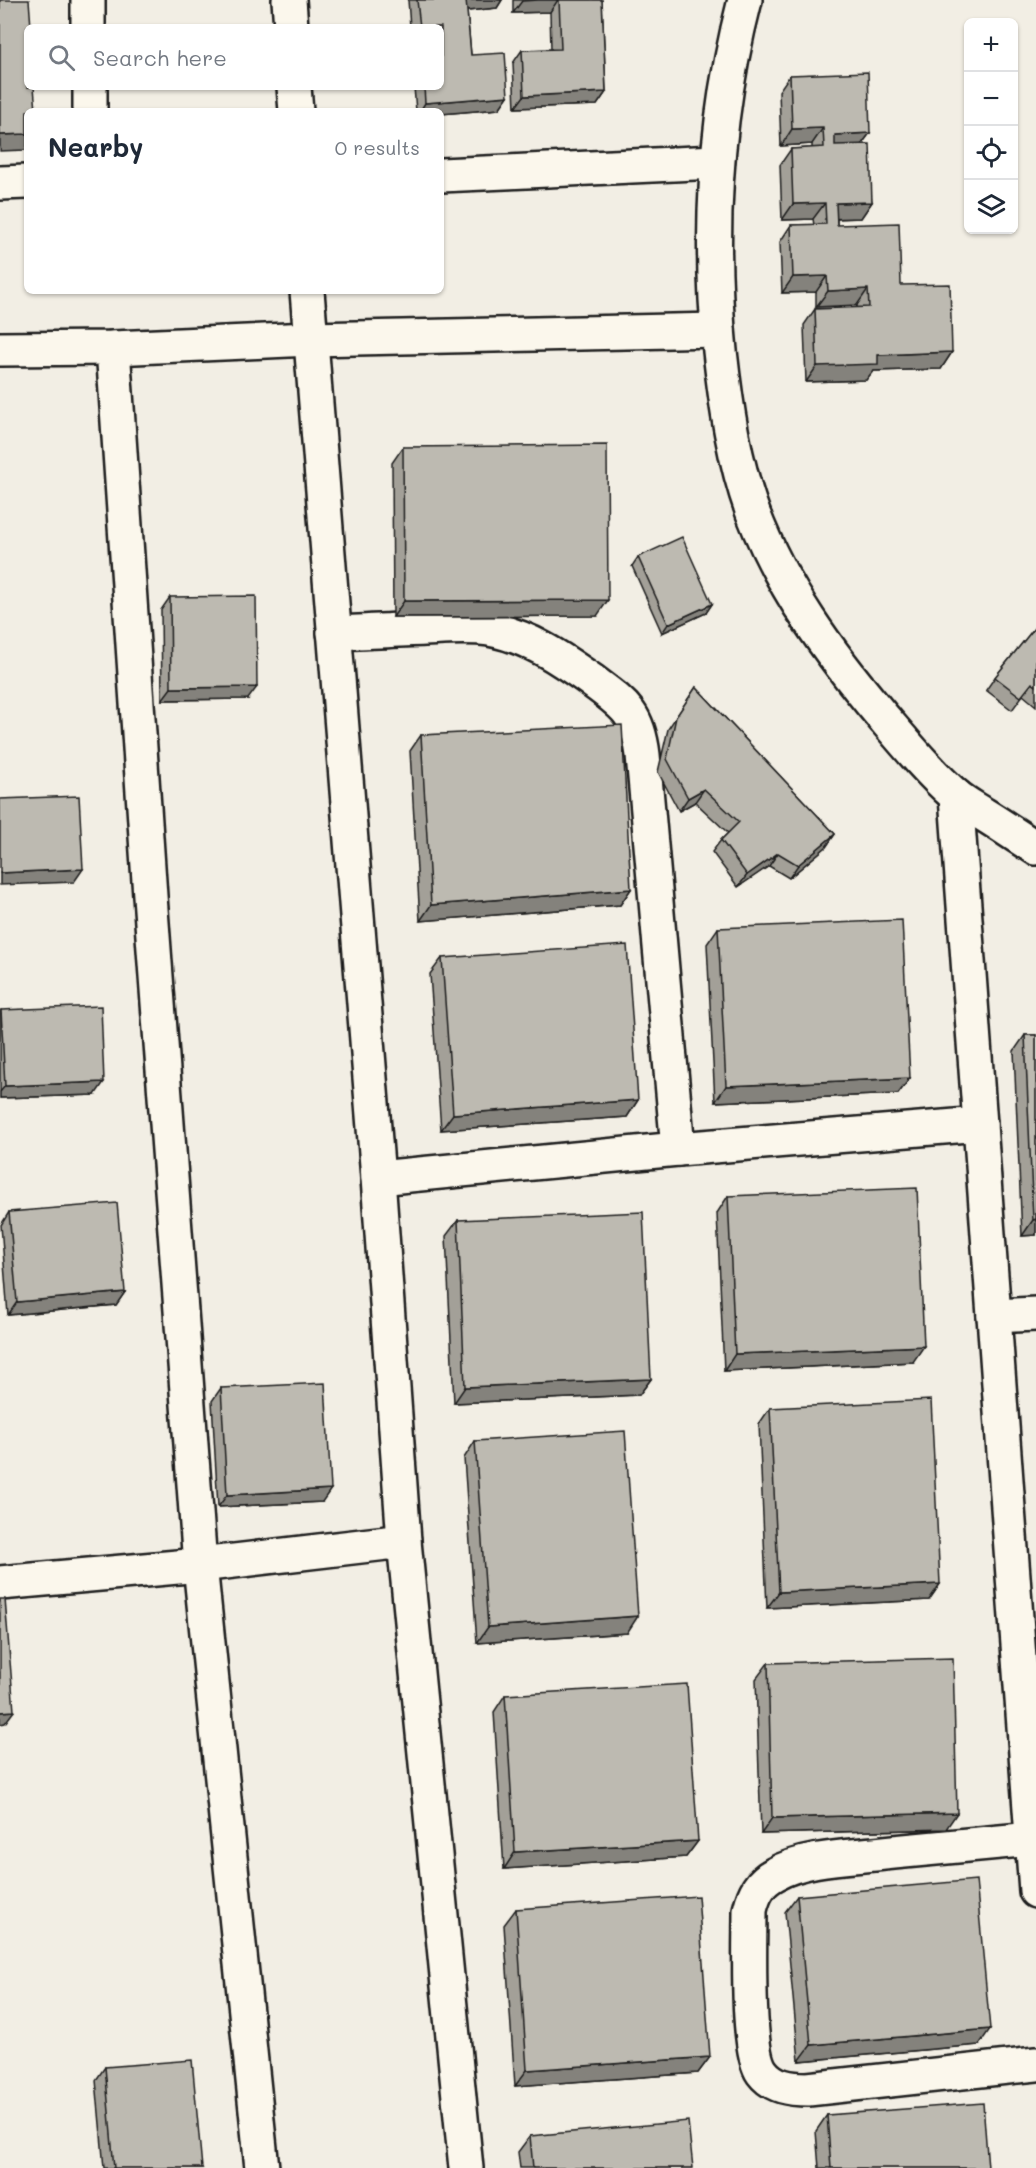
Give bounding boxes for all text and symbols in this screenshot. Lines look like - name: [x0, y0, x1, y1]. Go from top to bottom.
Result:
- map controls: [964, 18, 1018, 234]
- button: +: [964, 18, 1018, 72]
- search box: [24, 24, 444, 90]
- icon: search: [45, 41, 78, 74]
- text: Search here: [93, 43, 227, 72]
- button: −: [964, 72, 1018, 126]
- button: locate: [964, 126, 1018, 180]
- text: Nearby: [48, 130, 143, 164]
- text: 0 results: [335, 134, 420, 160]
- button: layers: [964, 180, 1018, 234]

